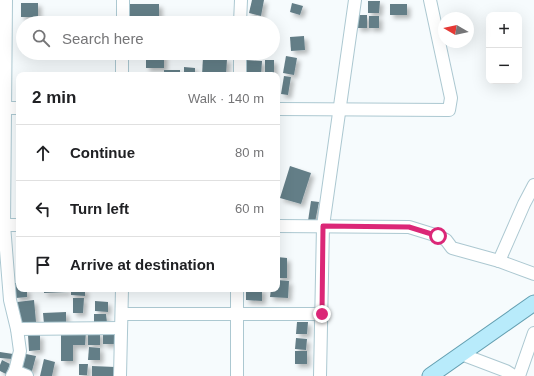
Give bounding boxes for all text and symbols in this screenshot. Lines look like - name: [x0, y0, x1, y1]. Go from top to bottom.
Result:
- north arrow: [438, 12, 474, 48]
- map controls: [486, 12, 522, 84]
- button: +: [486, 12, 522, 48]
- search box: [16, 16, 280, 60]
- icon: search: [30, 27, 52, 49]
- text: Search here: [62, 30, 144, 47]
- button: −: [486, 48, 522, 84]
- text: 2 min: [32, 88, 76, 107]
- text: Walk · 140 m: [188, 91, 264, 106]
- icon: ahead: [32, 142, 54, 164]
- text: Continue: [70, 144, 135, 161]
- text: 80 m: [235, 145, 264, 160]
- icon: left: [32, 198, 54, 220]
- text: Turn left: [70, 200, 129, 217]
- text: 60 m: [235, 201, 264, 216]
- route start: [429, 227, 447, 245]
- icon: arrive: [32, 254, 54, 276]
- text: Arrive at destination: [70, 256, 215, 273]
- route end: [313, 305, 331, 323]

